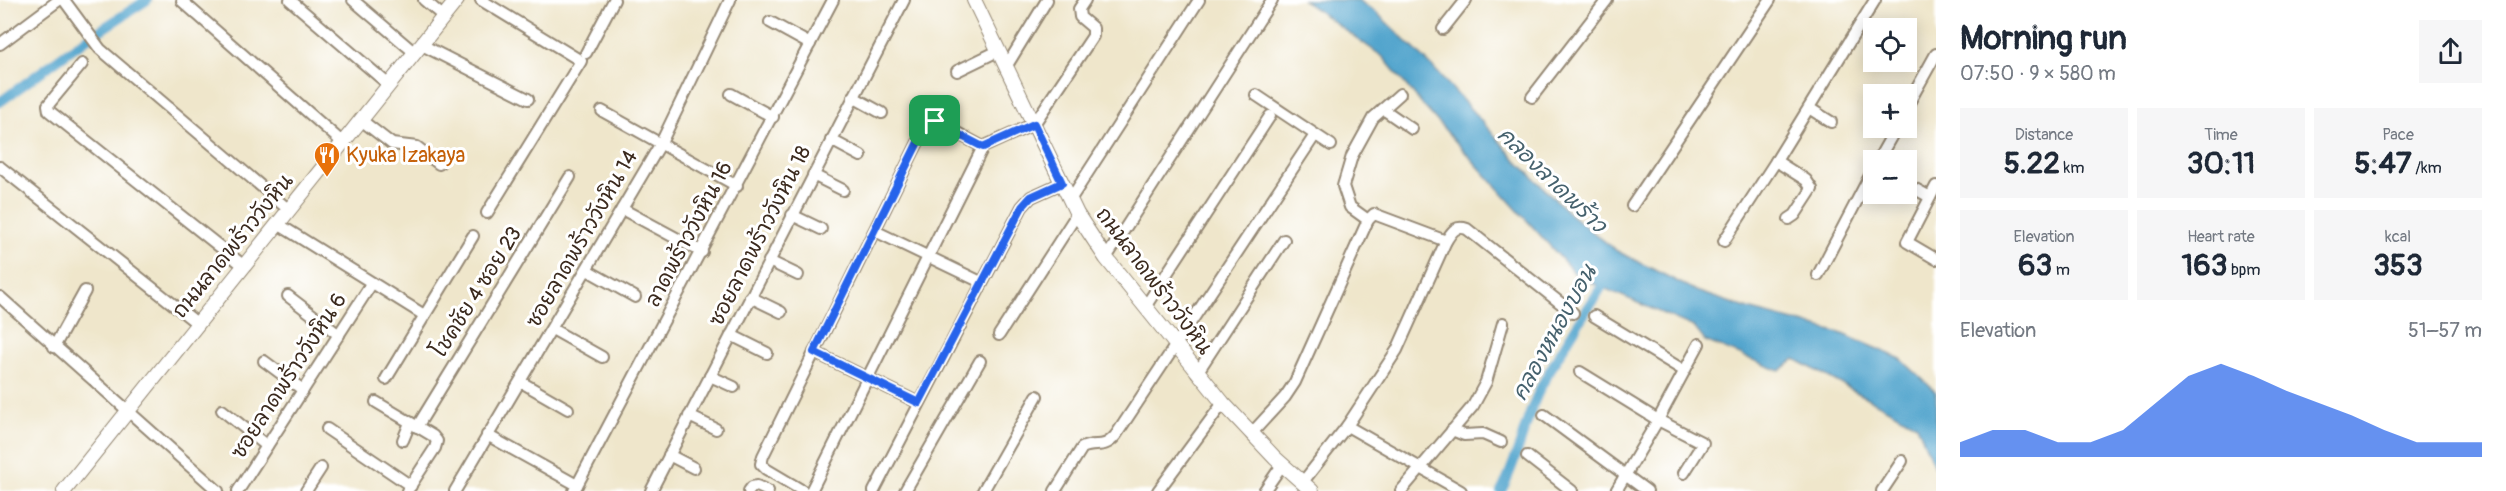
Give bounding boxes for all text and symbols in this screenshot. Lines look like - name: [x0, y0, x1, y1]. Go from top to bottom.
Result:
- map controls: [1863, 18, 1917, 204]
- button: locate: [1863, 18, 1917, 72]
- text: Morning run: [1960, 18, 2127, 59]
- button: share: [2419, 20, 2482, 83]
- text: 07:50 · 9 × 580 m: [1960, 61, 2116, 86]
- button: +: [1863, 84, 1917, 138]
- pin: [909, 95, 960, 146]
- icon: arrive: [918, 104, 951, 137]
- water label: คลองลาดพร้าว: [1492, 121, 1614, 240]
- text: Distance: [2015, 125, 2073, 145]
- text: Time: [2204, 125, 2238, 145]
- text: Pace: [2382, 125, 2414, 145]
- restaurant icon: Kyuka Izakaya: [312, 140, 342, 178]
- street label: ซอยลาดพร้าววังหิน 18: [703, 141, 817, 331]
- place label: Kyuka Izakaya: [346, 142, 465, 169]
- street label: ซอยลาดพร้าววังหิน 14: [520, 145, 644, 333]
- text: 5.22: [2004, 145, 2060, 182]
- text: 30:11: [2187, 145, 2255, 182]
- text: 5:47: [2354, 145, 2412, 182]
- button: −: [1863, 150, 1917, 204]
- street label: ลาดพร้าววังหิน 16: [639, 157, 739, 311]
- text: km: [2060, 158, 2084, 178]
- text: /km: [2412, 158, 2442, 178]
- street label: ถนนลาดพร้าววังหิน: [167, 168, 299, 324]
- street label: ถนนลาดพร้าววังหิน: [1090, 202, 1218, 360]
- street label: โชคชัย 4 ซอย 23: [426, 222, 528, 362]
- text: Elevation: [2014, 227, 2074, 247]
- text: Heart rate: [2187, 227, 2255, 247]
- text: kcal: [2385, 227, 2411, 247]
- text: 63: [2018, 247, 2052, 284]
- text: 163: [2181, 247, 2227, 284]
- text: 353: [2373, 247, 2423, 284]
- water label: คลองหนองบอน: [1506, 259, 1604, 405]
- text: m: [2052, 260, 2070, 280]
- text: bpm: [2227, 260, 2261, 280]
- street label: ซอยลาดพร้าววังหิน 6: [225, 288, 353, 464]
- text: Elevation: [1960, 318, 2036, 343]
- text: 51–57 m: [2408, 318, 2482, 343]

